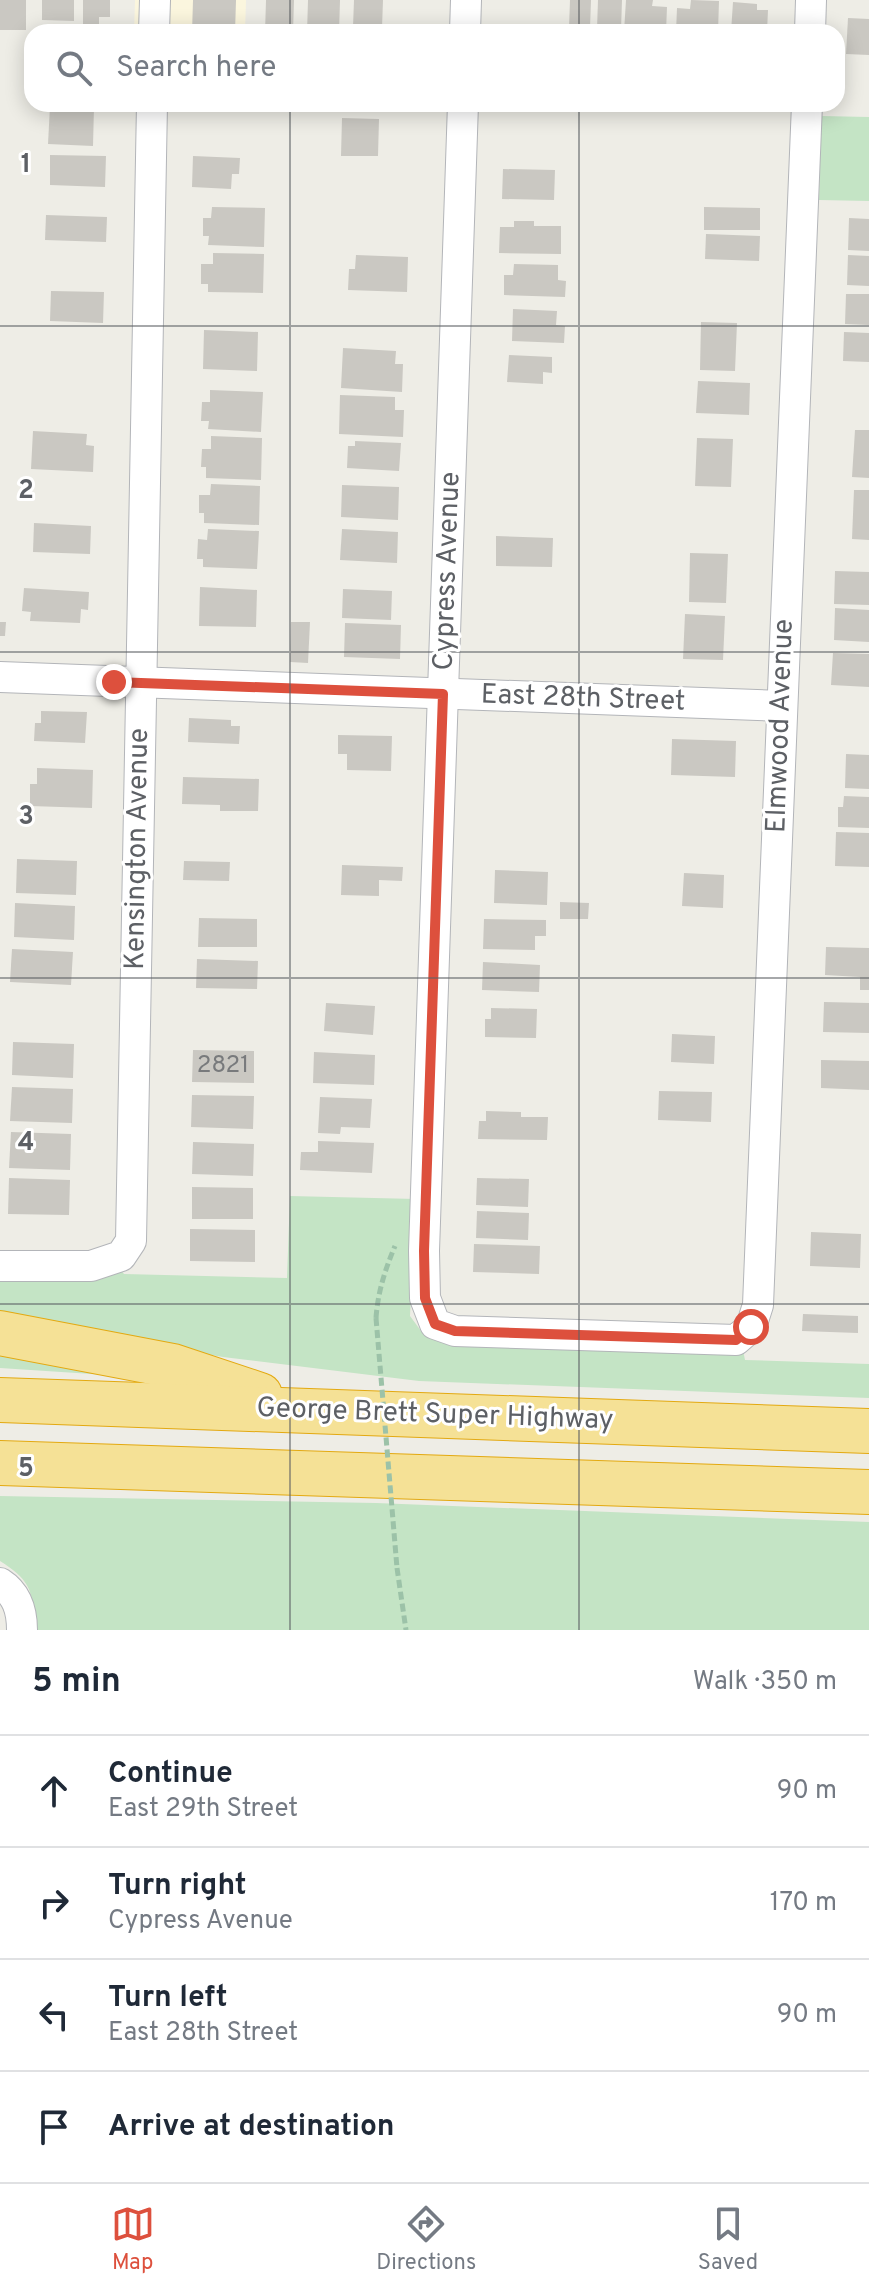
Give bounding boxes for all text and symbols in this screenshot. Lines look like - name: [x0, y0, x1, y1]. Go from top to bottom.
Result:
- search box: [24, 24, 845, 112]
- icon: search: [52, 46, 96, 90]
- text: Search here: [116, 50, 276, 87]
- text: 1: [21, 149, 31, 182]
- street label: Cypress Avenue: [427, 471, 469, 671]
- text: 2: [18, 475, 34, 508]
- street label: Elmwood Avenue: [759, 618, 803, 834]
- route end: [96, 664, 132, 700]
- street label: East 28th Street: [480, 677, 686, 721]
- street label: Kensington Avenue: [118, 728, 158, 970]
- text: 3: [18, 801, 34, 834]
- house number: 2821: [197, 1051, 249, 1081]
- text: 4: [18, 1127, 34, 1160]
- route start: [733, 1309, 769, 1345]
- street label: George Brett Super Highway: [256, 1391, 614, 1439]
- text: 5: [18, 1453, 34, 1486]
- text: 5 min: [32, 1661, 121, 1704]
- text: Walk · 350 m: [693, 1666, 837, 1699]
- text: Continue: [108, 1756, 233, 1793]
- icon: ahead: [32, 1769, 76, 1813]
- text: 90 m: [777, 1775, 837, 1808]
- text: East 29th Street: [108, 1793, 298, 1826]
- text: Turn right: [108, 1868, 246, 1905]
- icon: right: [32, 1881, 76, 1925]
- text: 170 m: [770, 1887, 837, 1920]
- text: Cypress Avenue: [108, 1905, 293, 1938]
- text: Turn left: [108, 1980, 228, 2017]
- icon: left: [32, 1993, 76, 2037]
- text: 90 m: [777, 1999, 837, 2032]
- text: East 28th Street: [108, 2017, 298, 2050]
- icon: arrive: [32, 2105, 76, 2149]
- text: Arrive at destination: [108, 2109, 394, 2146]
- tab: Map: [111, 2202, 155, 2277]
- tab: Directions: [376, 2202, 476, 2277]
- tab: Saved: [698, 2202, 758, 2277]

